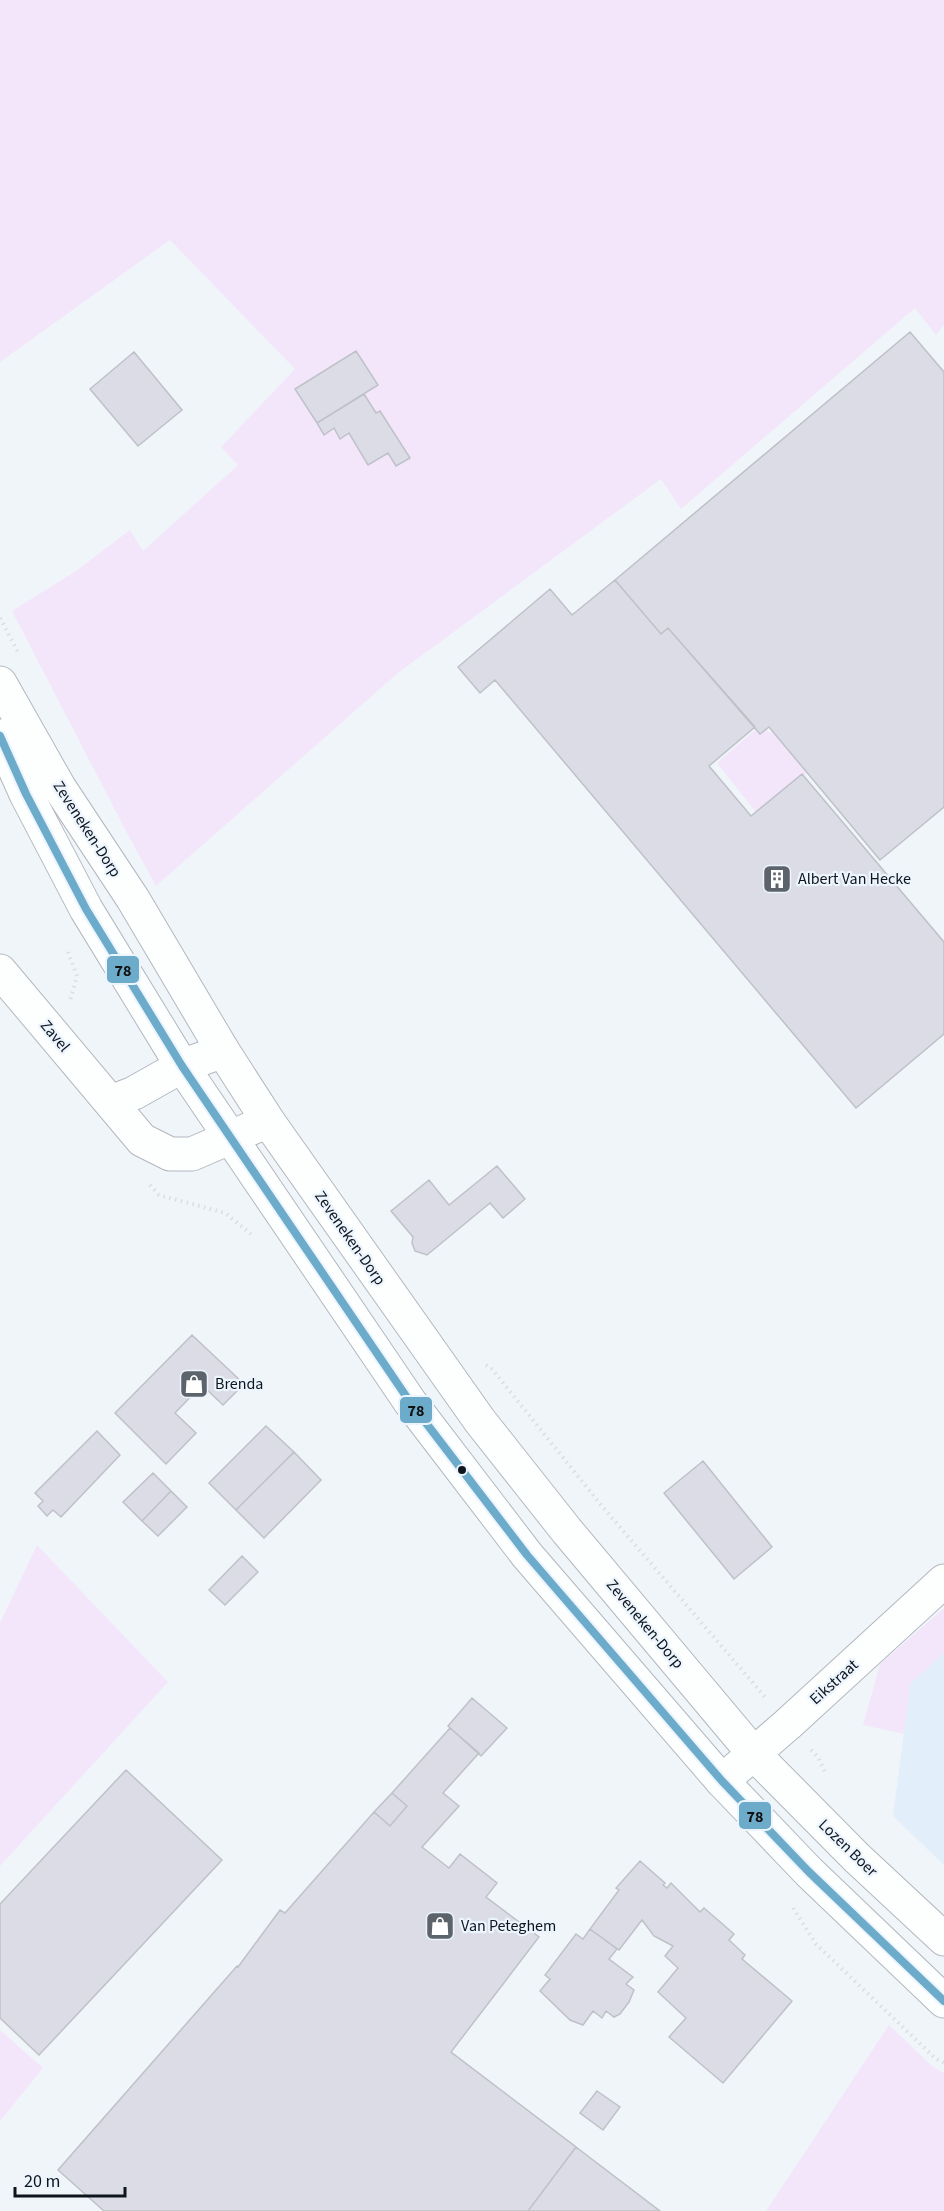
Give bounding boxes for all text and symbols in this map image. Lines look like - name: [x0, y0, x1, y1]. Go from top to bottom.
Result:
- street label: Zeveneken-Dorp: [48, 777, 126, 881]
- building icon: Albert Van Hecke: [761, 863, 793, 895]
- place label: Albert Van Hecke: [798, 868, 911, 890]
- line badge: 78: [106, 955, 140, 984]
- text: 78: [115, 960, 131, 982]
- street label: Zavel: [35, 1015, 75, 1057]
- street label: Zeveneken-Dorp: [309, 1186, 391, 1290]
- shop icon: Brenda: [178, 1368, 210, 1400]
- place label: Brenda: [215, 1373, 263, 1395]
- line badge: 78: [399, 1396, 433, 1424]
- text: 78: [408, 1400, 424, 1422]
- unlabelled marker: [456, 1464, 468, 1476]
- street label: Zeveneken-Dorp: [601, 1575, 689, 1674]
- street label: Eikstraat: [805, 1654, 864, 1710]
- line badge: 78: [738, 1801, 772, 1830]
- text: 78: [747, 1806, 763, 1828]
- street label: Lozen Boer: [814, 1814, 883, 1882]
- shop icon: Van Peteghem: [424, 1910, 456, 1942]
- place label: Van Peteghem: [461, 1915, 556, 1937]
- scale bar: [15, 2160, 124, 2198]
- text: 20 m: [24, 2169, 60, 2194]

